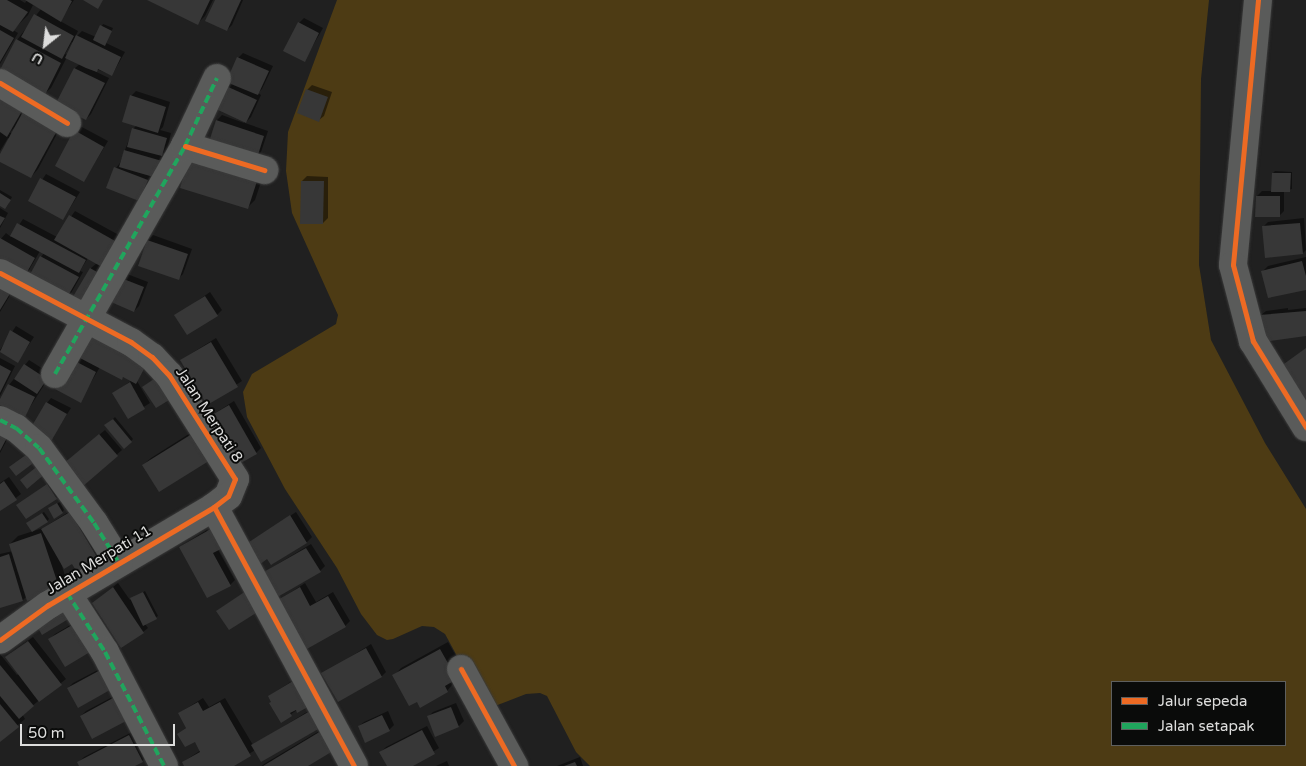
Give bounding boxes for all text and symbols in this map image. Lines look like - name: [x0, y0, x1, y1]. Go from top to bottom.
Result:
- north arrow: [20, 20, 70, 70]
- text: U: [29, 49, 46, 69]
- street label: Jalan Merpati 8: [172, 364, 246, 466]
- street label: Jalan Merpati 11: [43, 522, 155, 598]
- legend: [1111, 681, 1286, 746]
- text: Jalur sepeda: [1158, 692, 1247, 710]
- scale bar: [22, 714, 178, 746]
- text: Jalan setapak: [1158, 717, 1255, 735]
- text: 50 m: [28, 724, 65, 742]

